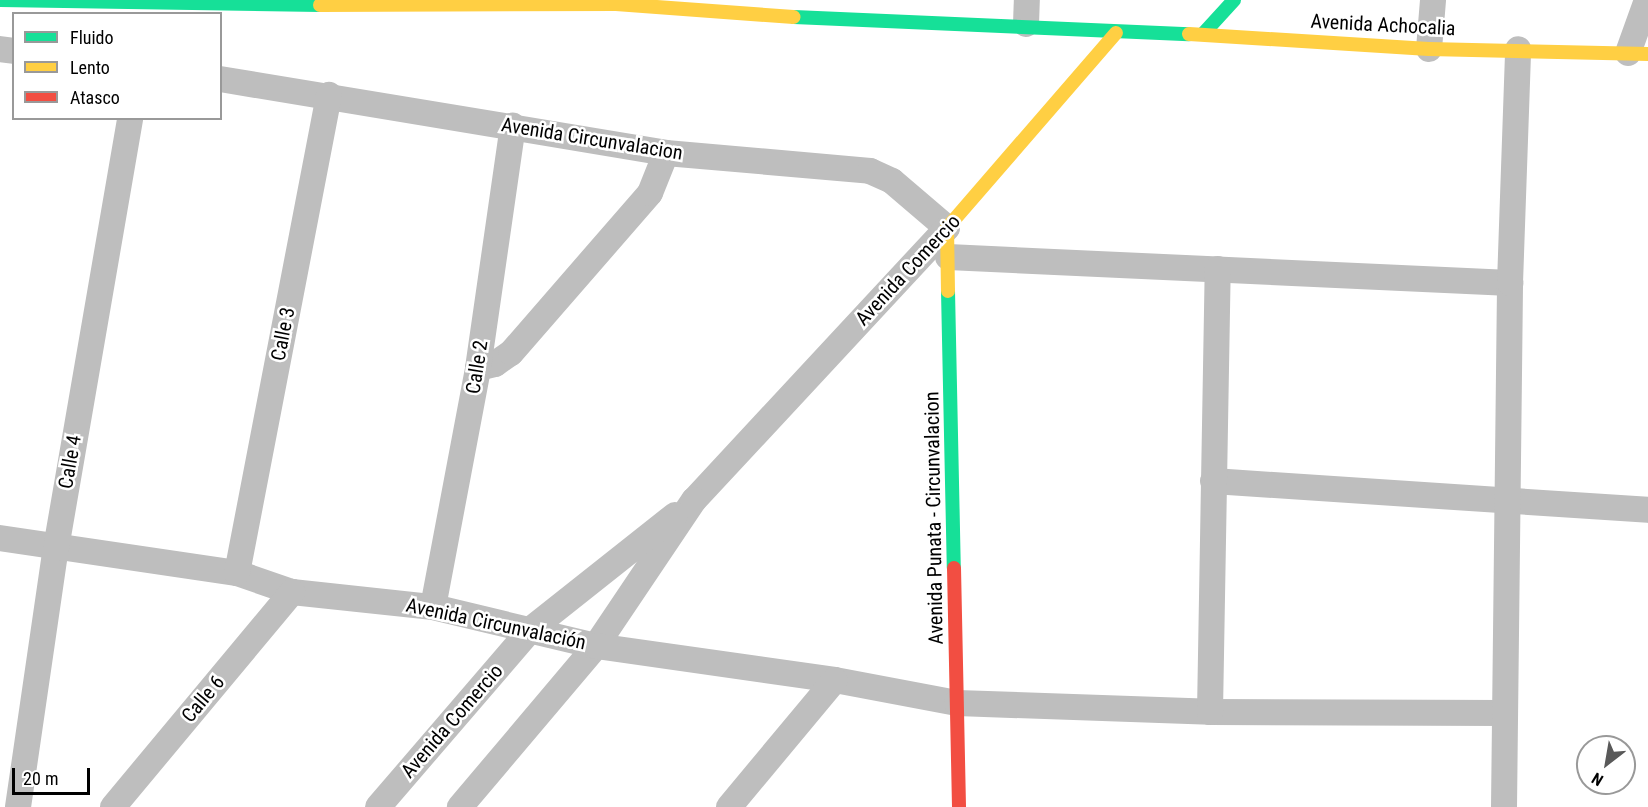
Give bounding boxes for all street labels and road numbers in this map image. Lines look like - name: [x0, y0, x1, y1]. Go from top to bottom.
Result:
- street label: Avenida Achocalia: [1310, 9, 1456, 41]
- street label: Avenida Circunvalacion: [500, 113, 684, 165]
- street label: Avenida Comercio: [851, 210, 965, 330]
- street label: Calle 3: [266, 305, 300, 363]
- street label: Calle 2: [461, 338, 493, 396]
- street label: Avenida Punata - Circunvalacion: [920, 391, 948, 645]
- street label: Calle 4: [53, 433, 87, 491]
- street label: Avenida Circunvalación: [404, 593, 588, 655]
- street label: Avenida Comercio: [396, 659, 508, 783]
- street label: Calle 6: [176, 671, 230, 727]

